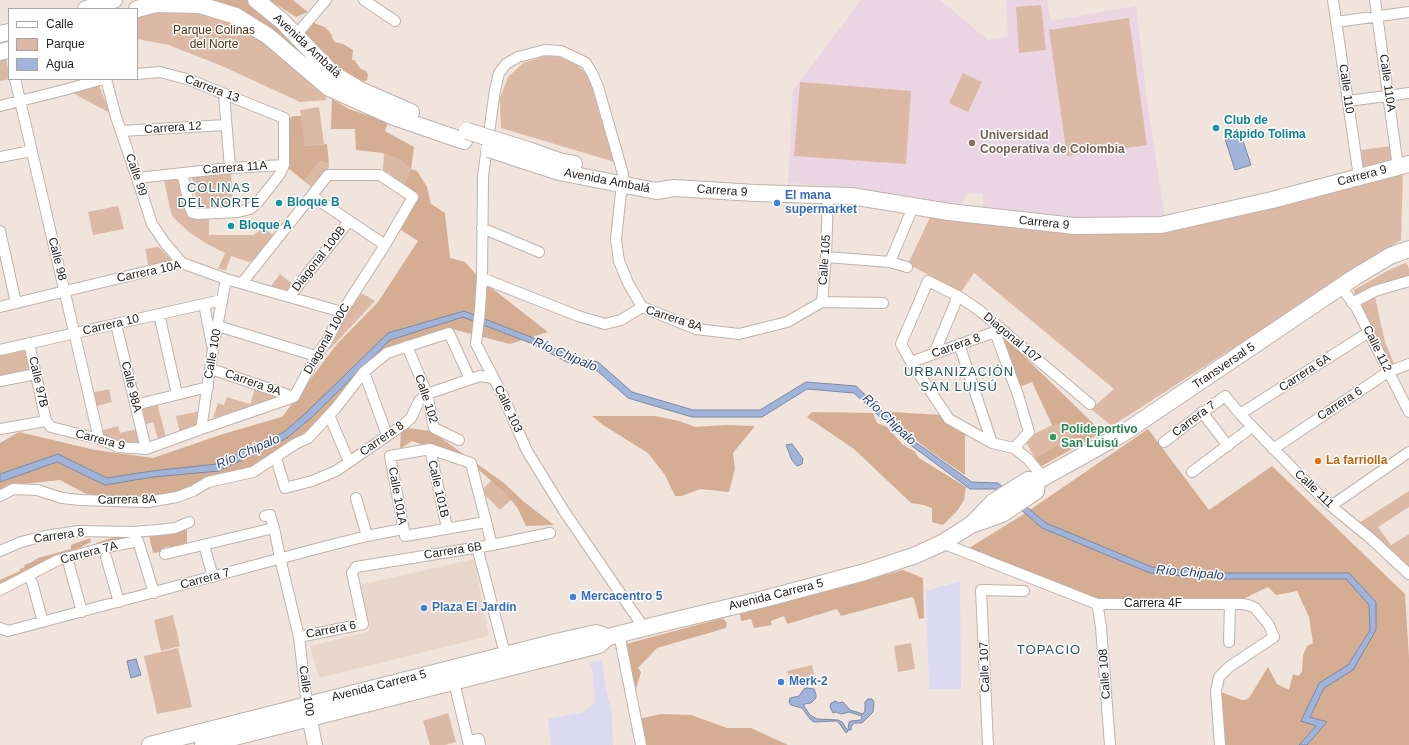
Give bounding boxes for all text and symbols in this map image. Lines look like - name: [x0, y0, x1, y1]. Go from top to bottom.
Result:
- legend: [8, 8, 138, 80]
- street label: Avenida Ambalá: [270, 11, 344, 81]
- text: Calle: [46, 17, 73, 31]
- park label: Parque Colinas del Norte: [173, 24, 255, 52]
- text: Parque: [46, 37, 85, 51]
- street label: Calle 110A: [1376, 53, 1398, 113]
- text: Agua: [46, 57, 74, 71]
- street label: Calle 110: [1335, 63, 1357, 115]
- street label: Carrera 13: [183, 72, 241, 106]
- place label: Club de Rápido Tolima: [1224, 114, 1306, 142]
- street label: Carrera 12: [144, 119, 202, 137]
- marker: Club de Rápido Tolima: [1211, 123, 1221, 133]
- place label: Universidad Cooperativa de Colombia: [980, 129, 1125, 157]
- marker: Universidad Cooperativa de Colombia: [967, 138, 977, 148]
- street label: Calle 99: [122, 152, 150, 198]
- street label: Carrera 11A: [202, 159, 268, 177]
- street label: Carrera 9: [1336, 162, 1388, 190]
- street label: Avenida Ambalá: [563, 166, 651, 196]
- district label: COLINAS DEL NORTE: [177, 180, 261, 211]
- street label: Carrera 9: [696, 182, 748, 200]
- place label: El mana supermarket: [785, 189, 857, 217]
- place label: Bloque B: [287, 196, 340, 210]
- marker: Bloque B: [274, 198, 284, 208]
- marker: El mana supermarket: [772, 198, 782, 208]
- street label: Carrera 9: [1018, 213, 1070, 233]
- place label: Bloque A: [239, 219, 292, 233]
- marker: Bloque A: [226, 221, 236, 231]
- street label: Diagonal 100B: [289, 224, 349, 294]
- street label: Calle 105: [816, 234, 834, 286]
- street label: Calle 98: [45, 236, 69, 282]
- street label: Carrera 10A: [116, 258, 182, 286]
- street label: Diagonal 100C: [301, 301, 353, 377]
- street label: Carrera 8A: [644, 303, 704, 335]
- street label: Diagonal 107: [980, 310, 1044, 366]
- street label: Carrera 10: [81, 312, 141, 338]
- street label: Calle 112: [1360, 323, 1394, 375]
- street label: Calle 100: [202, 328, 224, 380]
- street label: Carrera 8: [930, 331, 982, 361]
- water label: Río Chipalo: [531, 335, 599, 375]
- street label: Transversal 5: [1190, 340, 1258, 392]
- street label: Carrera 6A: [1276, 351, 1334, 395]
- street label: Calle 97B: [25, 355, 51, 409]
- street label: Calle 98A: [118, 360, 144, 414]
- district label: URBANIZACIÓN SAN LUISÚ: [904, 364, 1014, 395]
- street label: Carrera 9A: [223, 367, 283, 399]
- street label: Calle 102: [411, 373, 441, 425]
- street label: Calle 103: [491, 383, 525, 435]
- street label: Carrera 6: [1315, 384, 1365, 424]
- water label: Río Chipalo: [859, 391, 919, 449]
- street label: Carrera 7: [1169, 398, 1219, 440]
- street label: Carrera 8: [357, 419, 407, 459]
- place label: Polideportivo San Luisú: [1061, 423, 1138, 451]
- street label: Carrera 9: [74, 426, 126, 454]
- water label: Río Chipalo: [214, 431, 282, 473]
- marker: Polideportivo San Luisú: [1048, 432, 1058, 442]
- place label: La farriolla: [1326, 454, 1387, 468]
- marker: La farriolla: [1313, 456, 1323, 466]
- street label: Calle 101B: [424, 459, 452, 519]
- street label: Calle 101A: [385, 466, 409, 526]
- street label: Calle 111: [1291, 467, 1337, 511]
- street label: Carrera 8A: [98, 492, 156, 508]
- street label: Carrera 8: [33, 525, 85, 547]
- street label: Carrera 7A: [59, 538, 119, 568]
- street label: Carrera 6B: [423, 539, 483, 563]
- water label: Río Chipalo: [1155, 562, 1225, 584]
- street label: Carrera 7: [179, 565, 231, 593]
- street label: Avenida Carrera 5: [727, 576, 825, 614]
- place label: Mercacentro 5: [581, 590, 662, 604]
- marker: Mercacentro 5: [568, 592, 578, 602]
- street label: Carrera 4F: [1124, 597, 1182, 611]
- place label: Plaza El Jardín: [432, 601, 517, 615]
- marker: Plaza El Jardín: [419, 603, 429, 613]
- street label: Carrera 6: [305, 618, 357, 642]
- street label: Calle 107: [977, 641, 993, 693]
- district label: TOPACIO: [1017, 642, 1081, 658]
- street label: Calle 108: [1096, 648, 1114, 700]
- street label: Calle 100: [295, 665, 317, 717]
- street label: Avenida Carrera 5: [330, 667, 428, 705]
- place label: Merk-2: [789, 675, 828, 689]
- marker: Merk-2: [776, 677, 786, 687]

